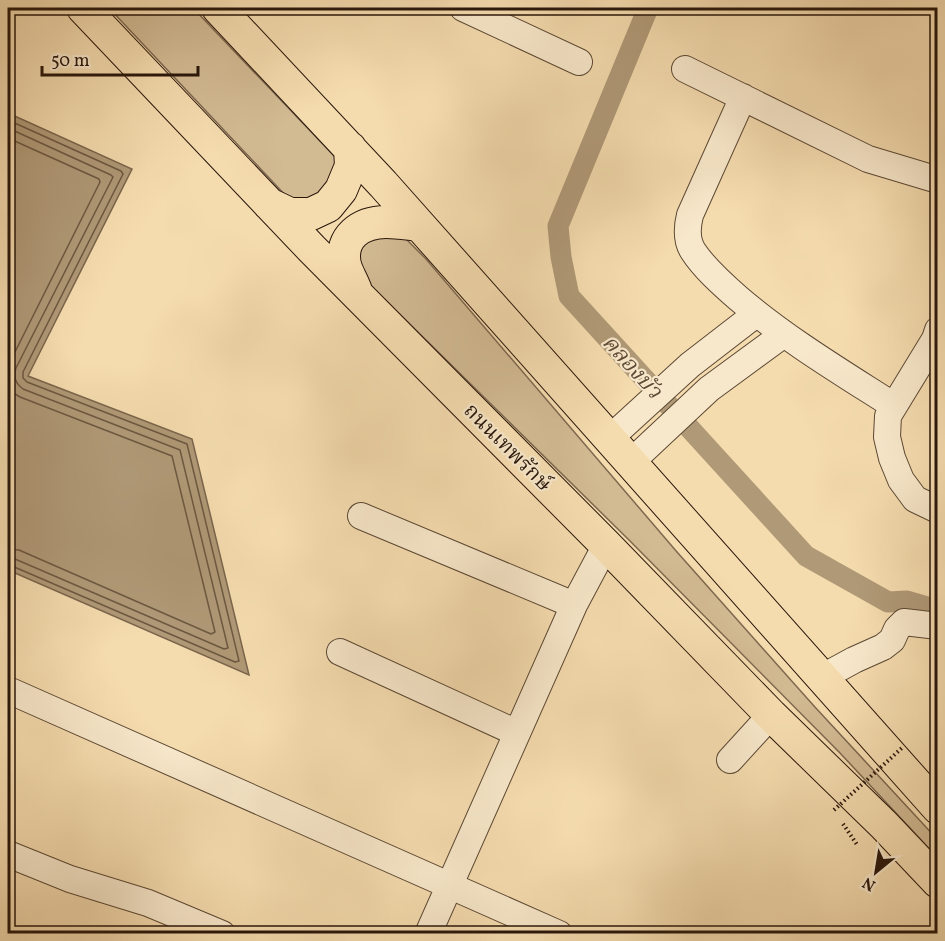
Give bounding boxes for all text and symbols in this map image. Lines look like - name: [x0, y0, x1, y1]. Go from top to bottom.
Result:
- scale bar: [42, 39, 198, 77]
- text: 50 m: [51, 49, 90, 74]
- water label: คลองบัว: [594, 329, 669, 407]
- street label: ถนนเทพรักษ์: [456, 397, 558, 499]
- north arrow: [846, 842, 906, 902]
- text: N: [859, 871, 880, 896]

